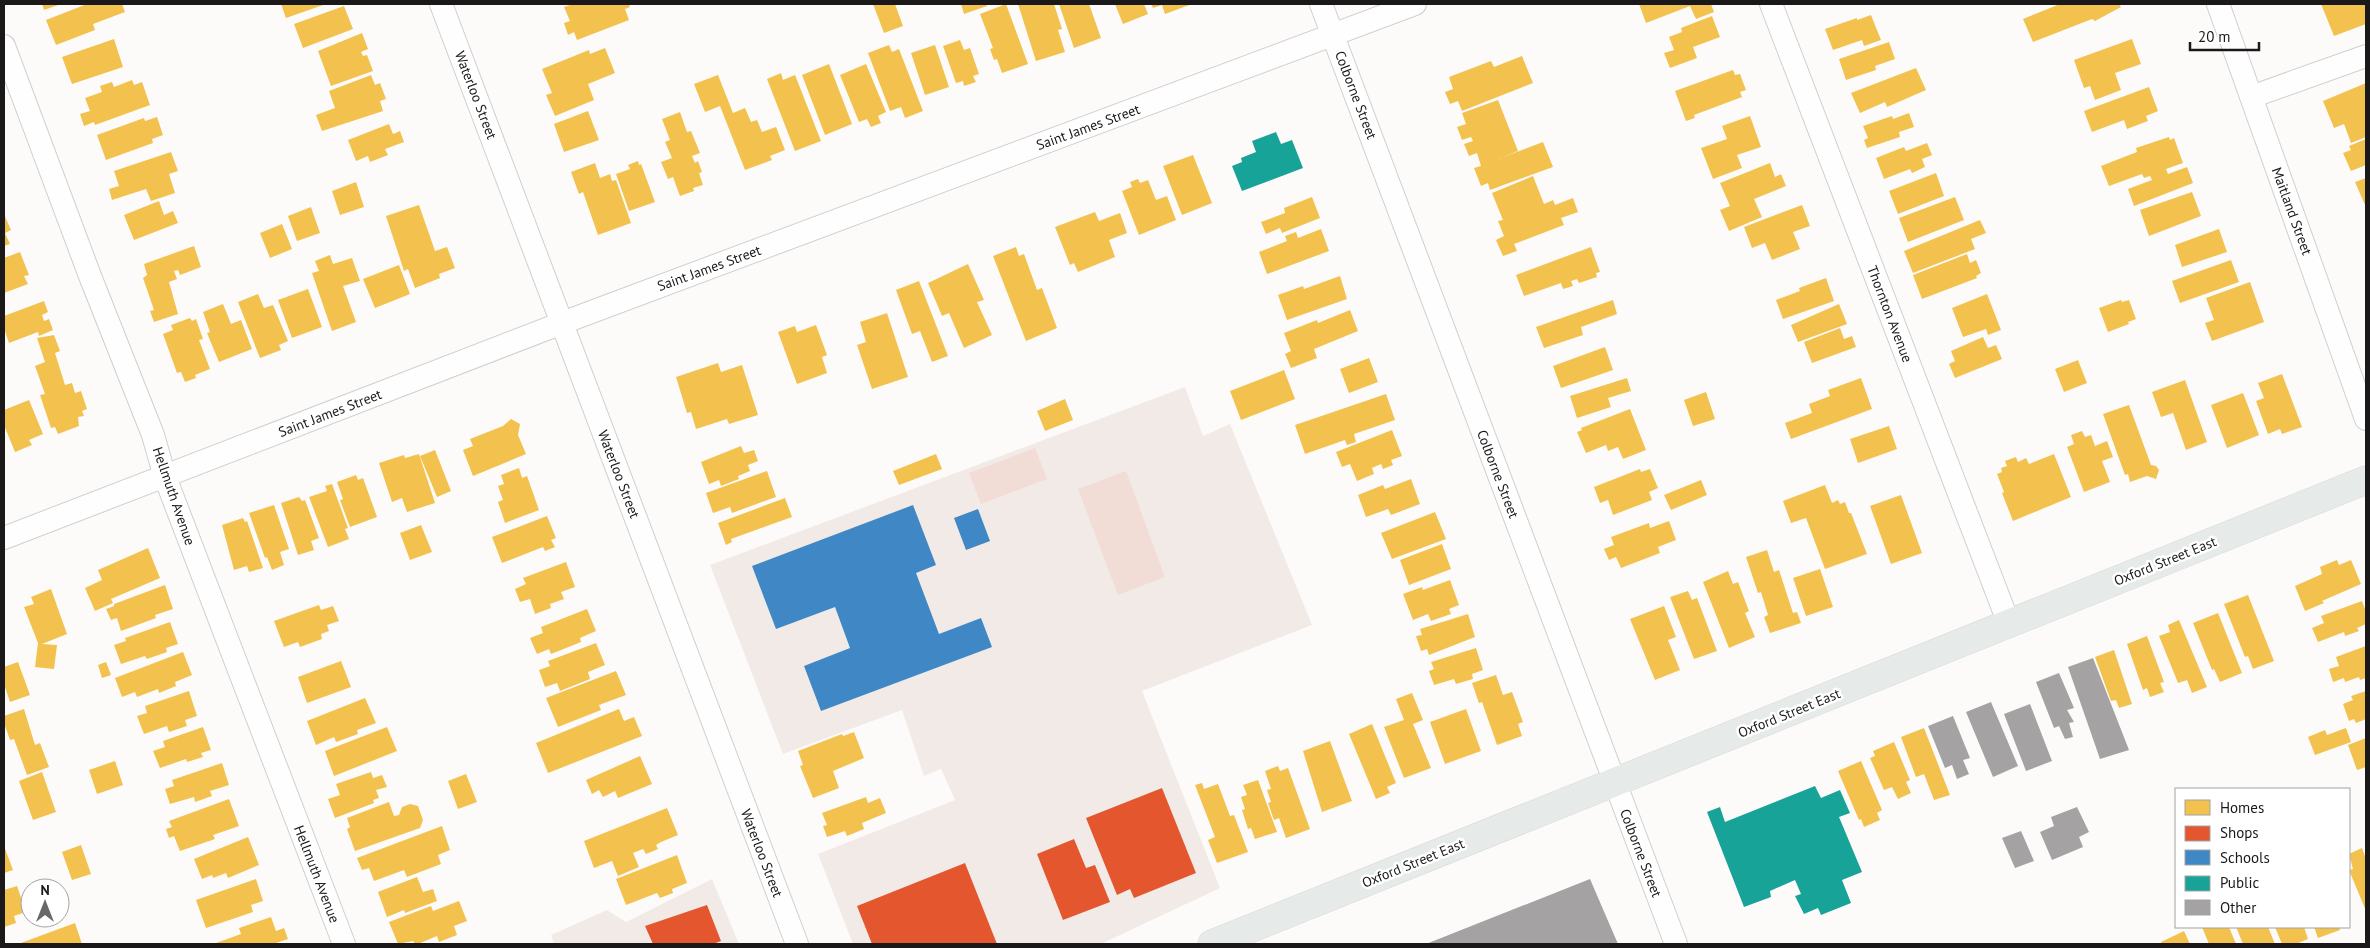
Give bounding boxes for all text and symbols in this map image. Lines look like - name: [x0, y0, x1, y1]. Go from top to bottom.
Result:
- scale bar: [2190, 20, 2259, 52]
- text: 20 m: [2198, 27, 2231, 46]
- street label: Waterloo Street: [451, 48, 501, 142]
- street label: Colborne Street: [1331, 48, 1381, 142]
- street label: Saint James Street: [1034, 100, 1143, 154]
- street label: Maitland Street: [2268, 165, 2316, 258]
- street label: Saint James Street: [655, 241, 764, 295]
- street label: Thornton Avenue: [1863, 263, 1917, 365]
- street label: Saint James Street: [276, 385, 384, 441]
- street label: Waterloo Street: [594, 427, 644, 521]
- street label: Colborne Street: [1473, 427, 1523, 521]
- street label: Hellmuth Avenue: [149, 444, 199, 548]
- street label: Oxford Street East: [2111, 532, 2219, 590]
- street label: Oxford Street East: [1735, 684, 1843, 742]
- legend: [2175, 788, 2350, 928]
- text: Homes: [2220, 798, 2264, 817]
- street label: Waterloo Street: [737, 806, 787, 900]
- street label: Colborne Street: [1616, 806, 1666, 900]
- street label: Hellmuth Avenue: [290, 823, 344, 925]
- text: Shops: [2220, 823, 2259, 842]
- street label: Oxford Street East: [1359, 834, 1467, 892]
- text: Schools: [2220, 848, 2270, 867]
- text: Public: [2220, 873, 2259, 892]
- north arrow: [20, 878, 70, 928]
- text: N: [40, 881, 50, 899]
- text: Other: [2220, 898, 2256, 917]

